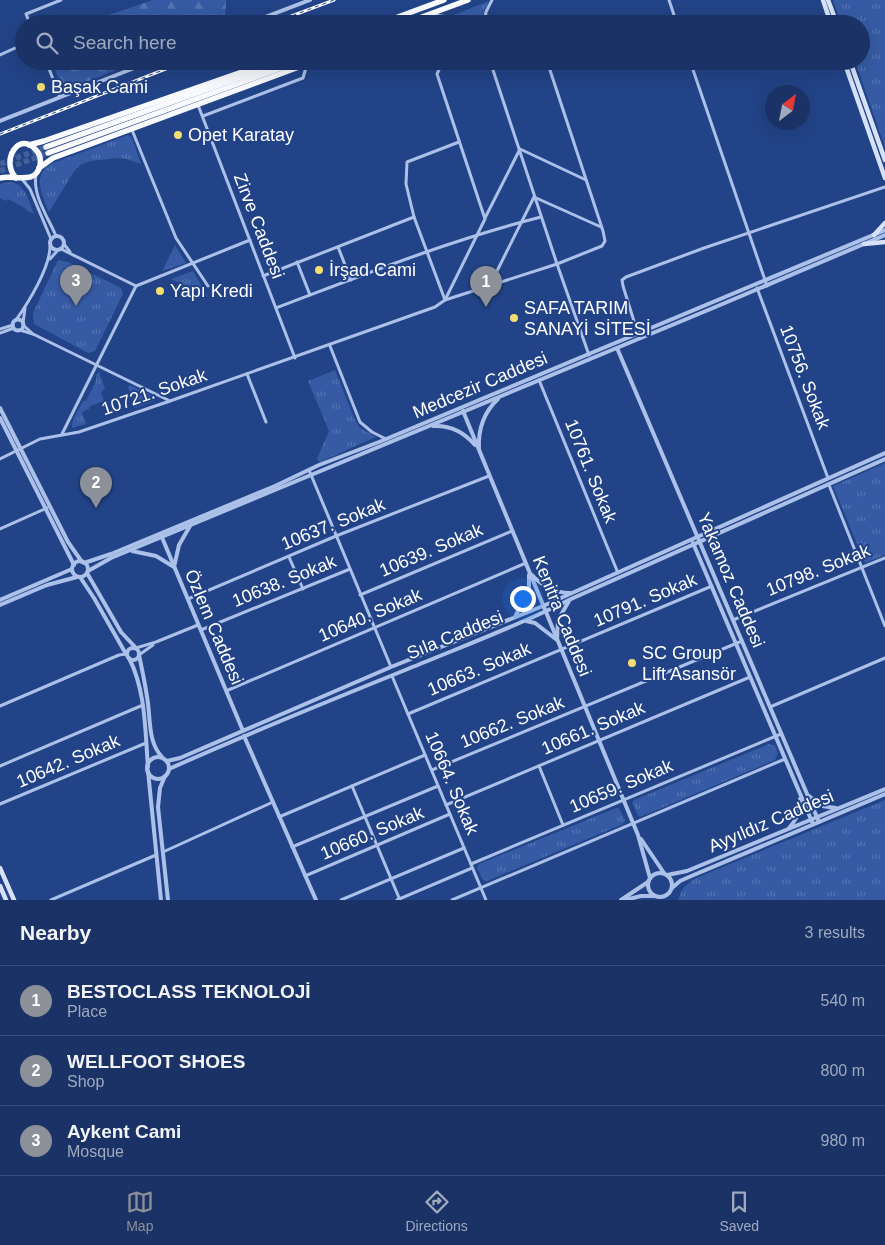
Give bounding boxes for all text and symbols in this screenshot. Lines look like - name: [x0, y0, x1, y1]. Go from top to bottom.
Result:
- search box: [15, 15, 870, 70]
- icon: search: [33, 29, 61, 57]
- text: Search here: [73, 32, 177, 53]
- place label: Başak Cami: [51, 77, 148, 97]
- marker: Başak Cami: [35, 81, 47, 93]
- north arrow: [765, 85, 810, 130]
- place label: Opet Karatay: [188, 125, 294, 145]
- marker: Opet Karatay: [172, 129, 184, 141]
- street label: Zirve Caddesi: [230, 171, 288, 281]
- place label: İrşad Cami: [329, 260, 416, 280]
- marker: İrşad Cami: [313, 264, 325, 276]
- pin: 3: [60, 265, 92, 306]
- pin: 1: [470, 266, 502, 307]
- place label: Yapı Kredi: [170, 281, 253, 301]
- marker: Yapı Kredi: [154, 285, 166, 297]
- place label: SAFA TARIM SANAYİ SİTESİ: [524, 298, 651, 339]
- marker: SAFA TARIM SANAYİ SİTESİ: [508, 312, 520, 324]
- street label: 10756. Sokak: [776, 322, 834, 433]
- street label: Medcezir Caddesi: [410, 348, 550, 422]
- street label: 10721. Sokak: [99, 364, 210, 419]
- street label: 10761. Sokak: [561, 416, 621, 527]
- pin: 2: [80, 467, 112, 508]
- street label: 10637. Sokak: [278, 494, 389, 554]
- street label: Yakamoz Caddesi: [694, 509, 768, 651]
- street label: 10639. Sokak: [376, 519, 486, 581]
- street label: 10798. Sokak: [763, 540, 874, 600]
- street label: 10638. Sokak: [229, 551, 340, 611]
- street label: Kenitra Caddesi: [529, 553, 595, 679]
- street label: Özlem Caddesi: [181, 566, 247, 688]
- street label: 10791. Sokak: [590, 569, 700, 631]
- street label: 10640. Sokak: [315, 584, 425, 646]
- your location: [510, 586, 536, 612]
- street label: Sıla Caddesi: [404, 607, 506, 663]
- street label: 10663. Sokak: [424, 638, 534, 700]
- place label: SC Group Lift Asansör: [642, 643, 736, 684]
- marker: SC Group Lift Asansör: [626, 657, 638, 669]
- street label: 10662. Sokak: [457, 692, 568, 752]
- street label: 10661. Sokak: [538, 697, 648, 759]
- street label: 10664. Sokak: [421, 728, 483, 838]
- street label: 10642. Sokak: [13, 730, 123, 792]
- street label: 10659. Sokak: [566, 755, 676, 817]
- street label: Ayyıldız Caddesi: [706, 786, 836, 856]
- street label: 10660. Sokak: [317, 802, 427, 864]
- text: Nearby: [20, 921, 91, 944]
- text: 3 results: [805, 924, 865, 941]
- text: BESTOCLASS TEKNOLOJİ: [67, 981, 311, 1002]
- text: 1: [32, 992, 40, 1009]
- text: 540 m: [821, 992, 865, 1009]
- text: Place: [67, 1003, 107, 1020]
- text: WELLFOOT SHOES: [67, 1051, 245, 1072]
- text: 2: [32, 1062, 40, 1079]
- text: 800 m: [821, 1062, 865, 1079]
- text: Shop: [67, 1073, 104, 1090]
- text: Aykent Cami: [67, 1121, 181, 1142]
- text: 3: [32, 1132, 40, 1149]
- text: 980 m: [821, 1132, 865, 1149]
- text: Mosque: [67, 1143, 124, 1160]
- tab: Map: [126, 1188, 154, 1234]
- tab: Directions: [406, 1188, 468, 1234]
- tab: Saved: [719, 1188, 759, 1234]

